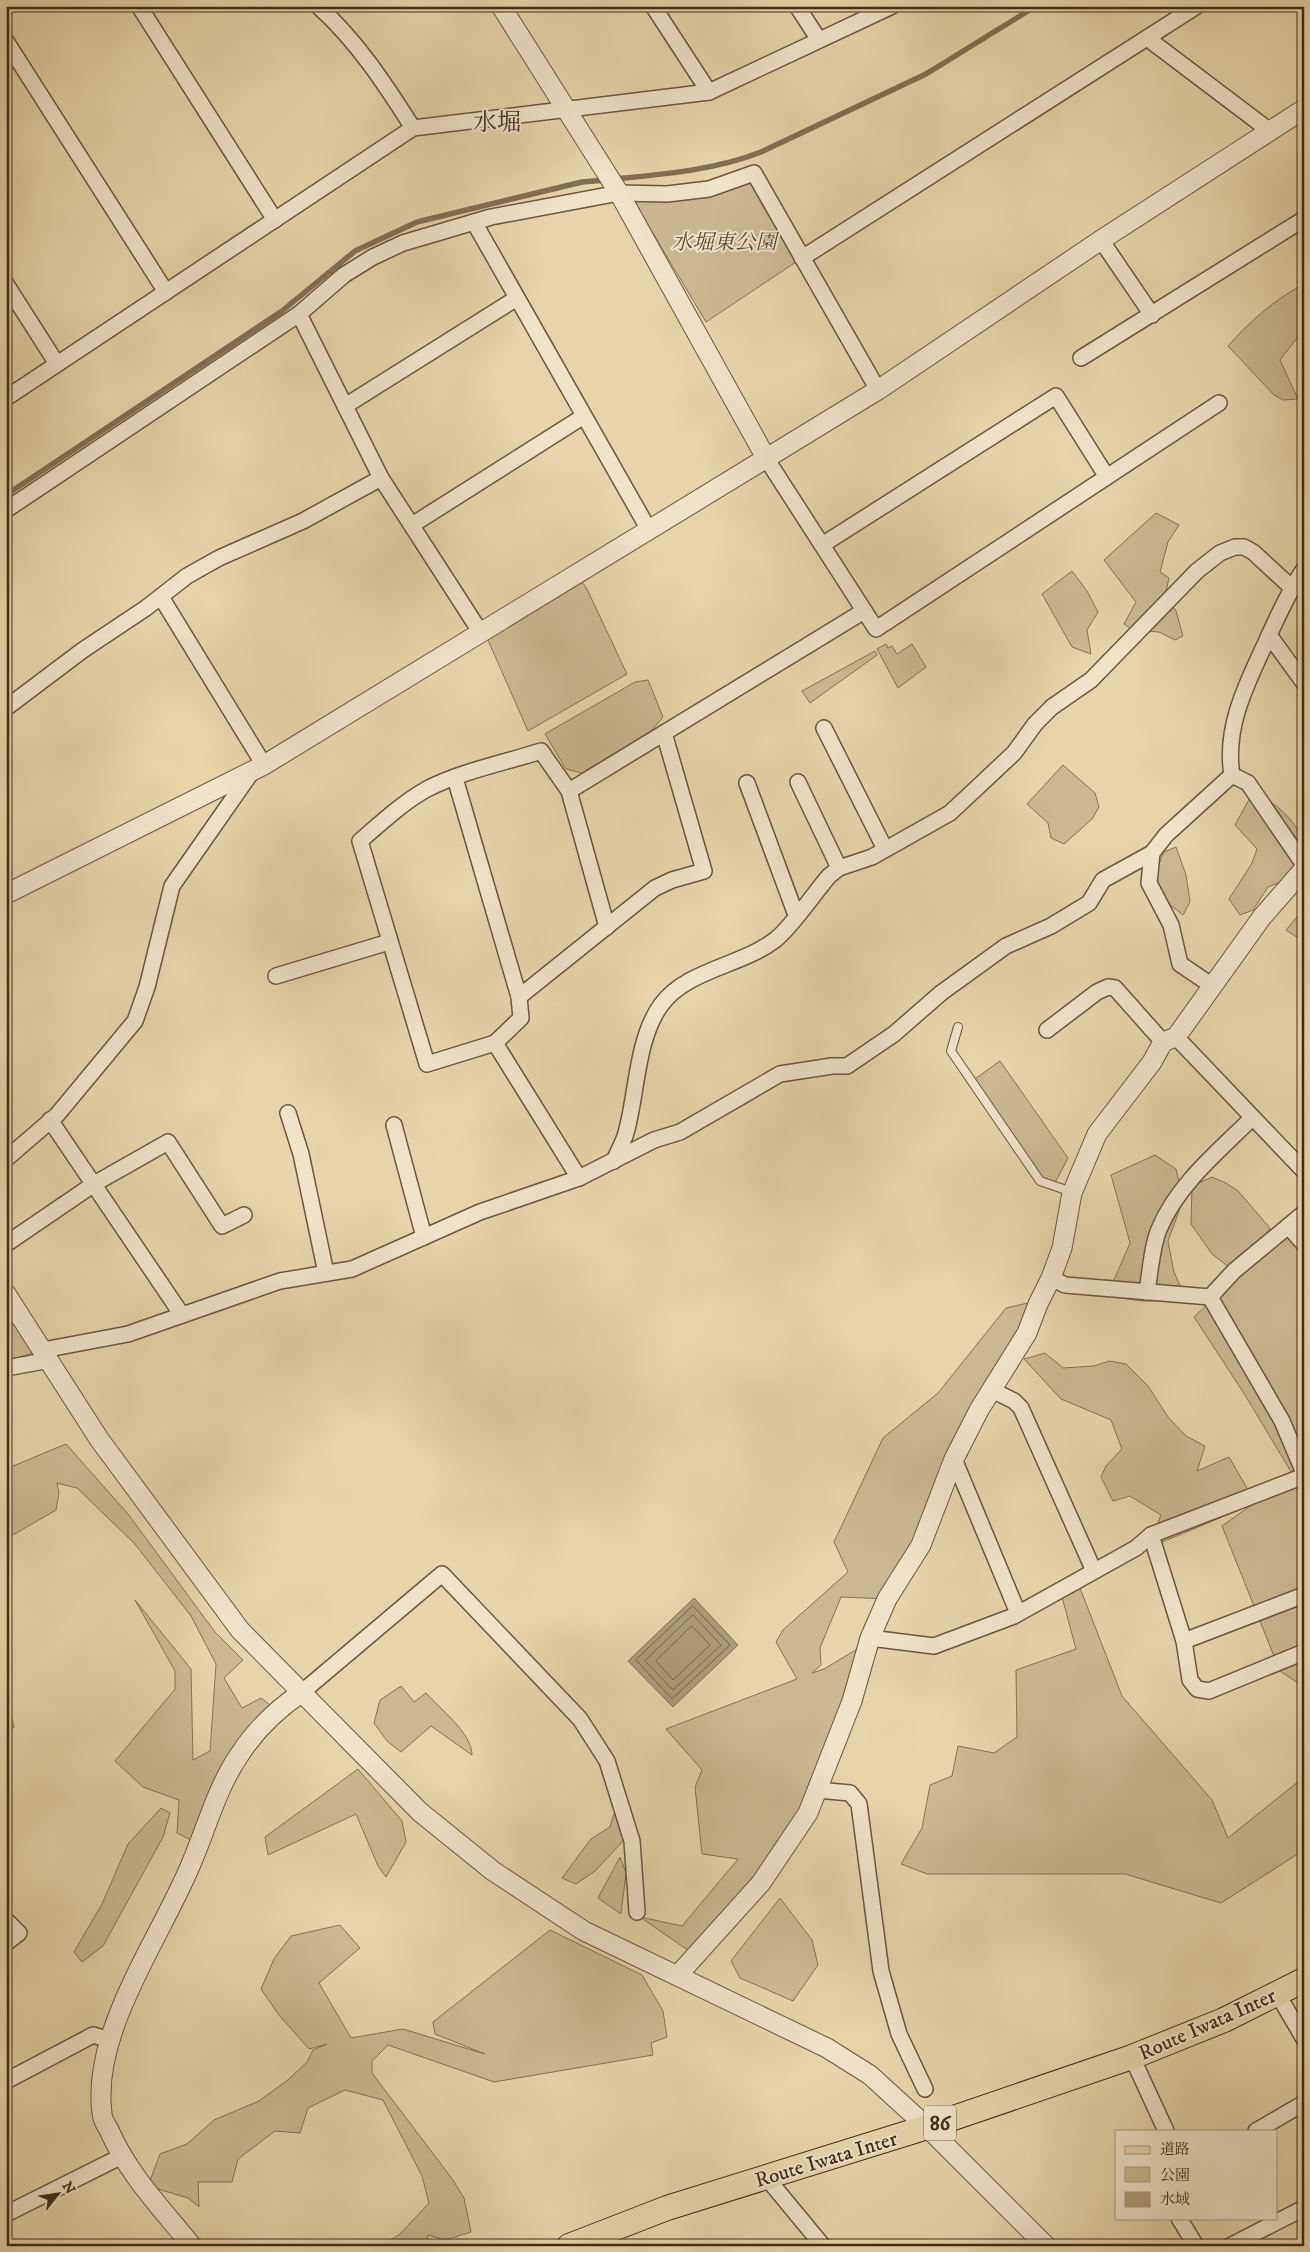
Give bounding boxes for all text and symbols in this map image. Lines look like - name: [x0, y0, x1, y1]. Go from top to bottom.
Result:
- district label: 水堀: [473, 108, 521, 138]
- park label: 水堀東公園: [672, 230, 779, 256]
- street label: Route Iwata Inter: [1135, 1983, 1280, 2067]
- road number: 86: [924, 2106, 956, 2140]
- street label: Route Iwata Inter: [752, 2126, 901, 2194]
- legend: [1115, 2130, 1278, 2220]
- text: 道路: [1160, 2140, 1190, 2159]
- text: 公園: [1160, 2166, 1190, 2185]
- north arrow: [32, 2170, 82, 2220]
- text: N: [58, 2179, 79, 2198]
- text: 水域: [1160, 2190, 1190, 2209]

